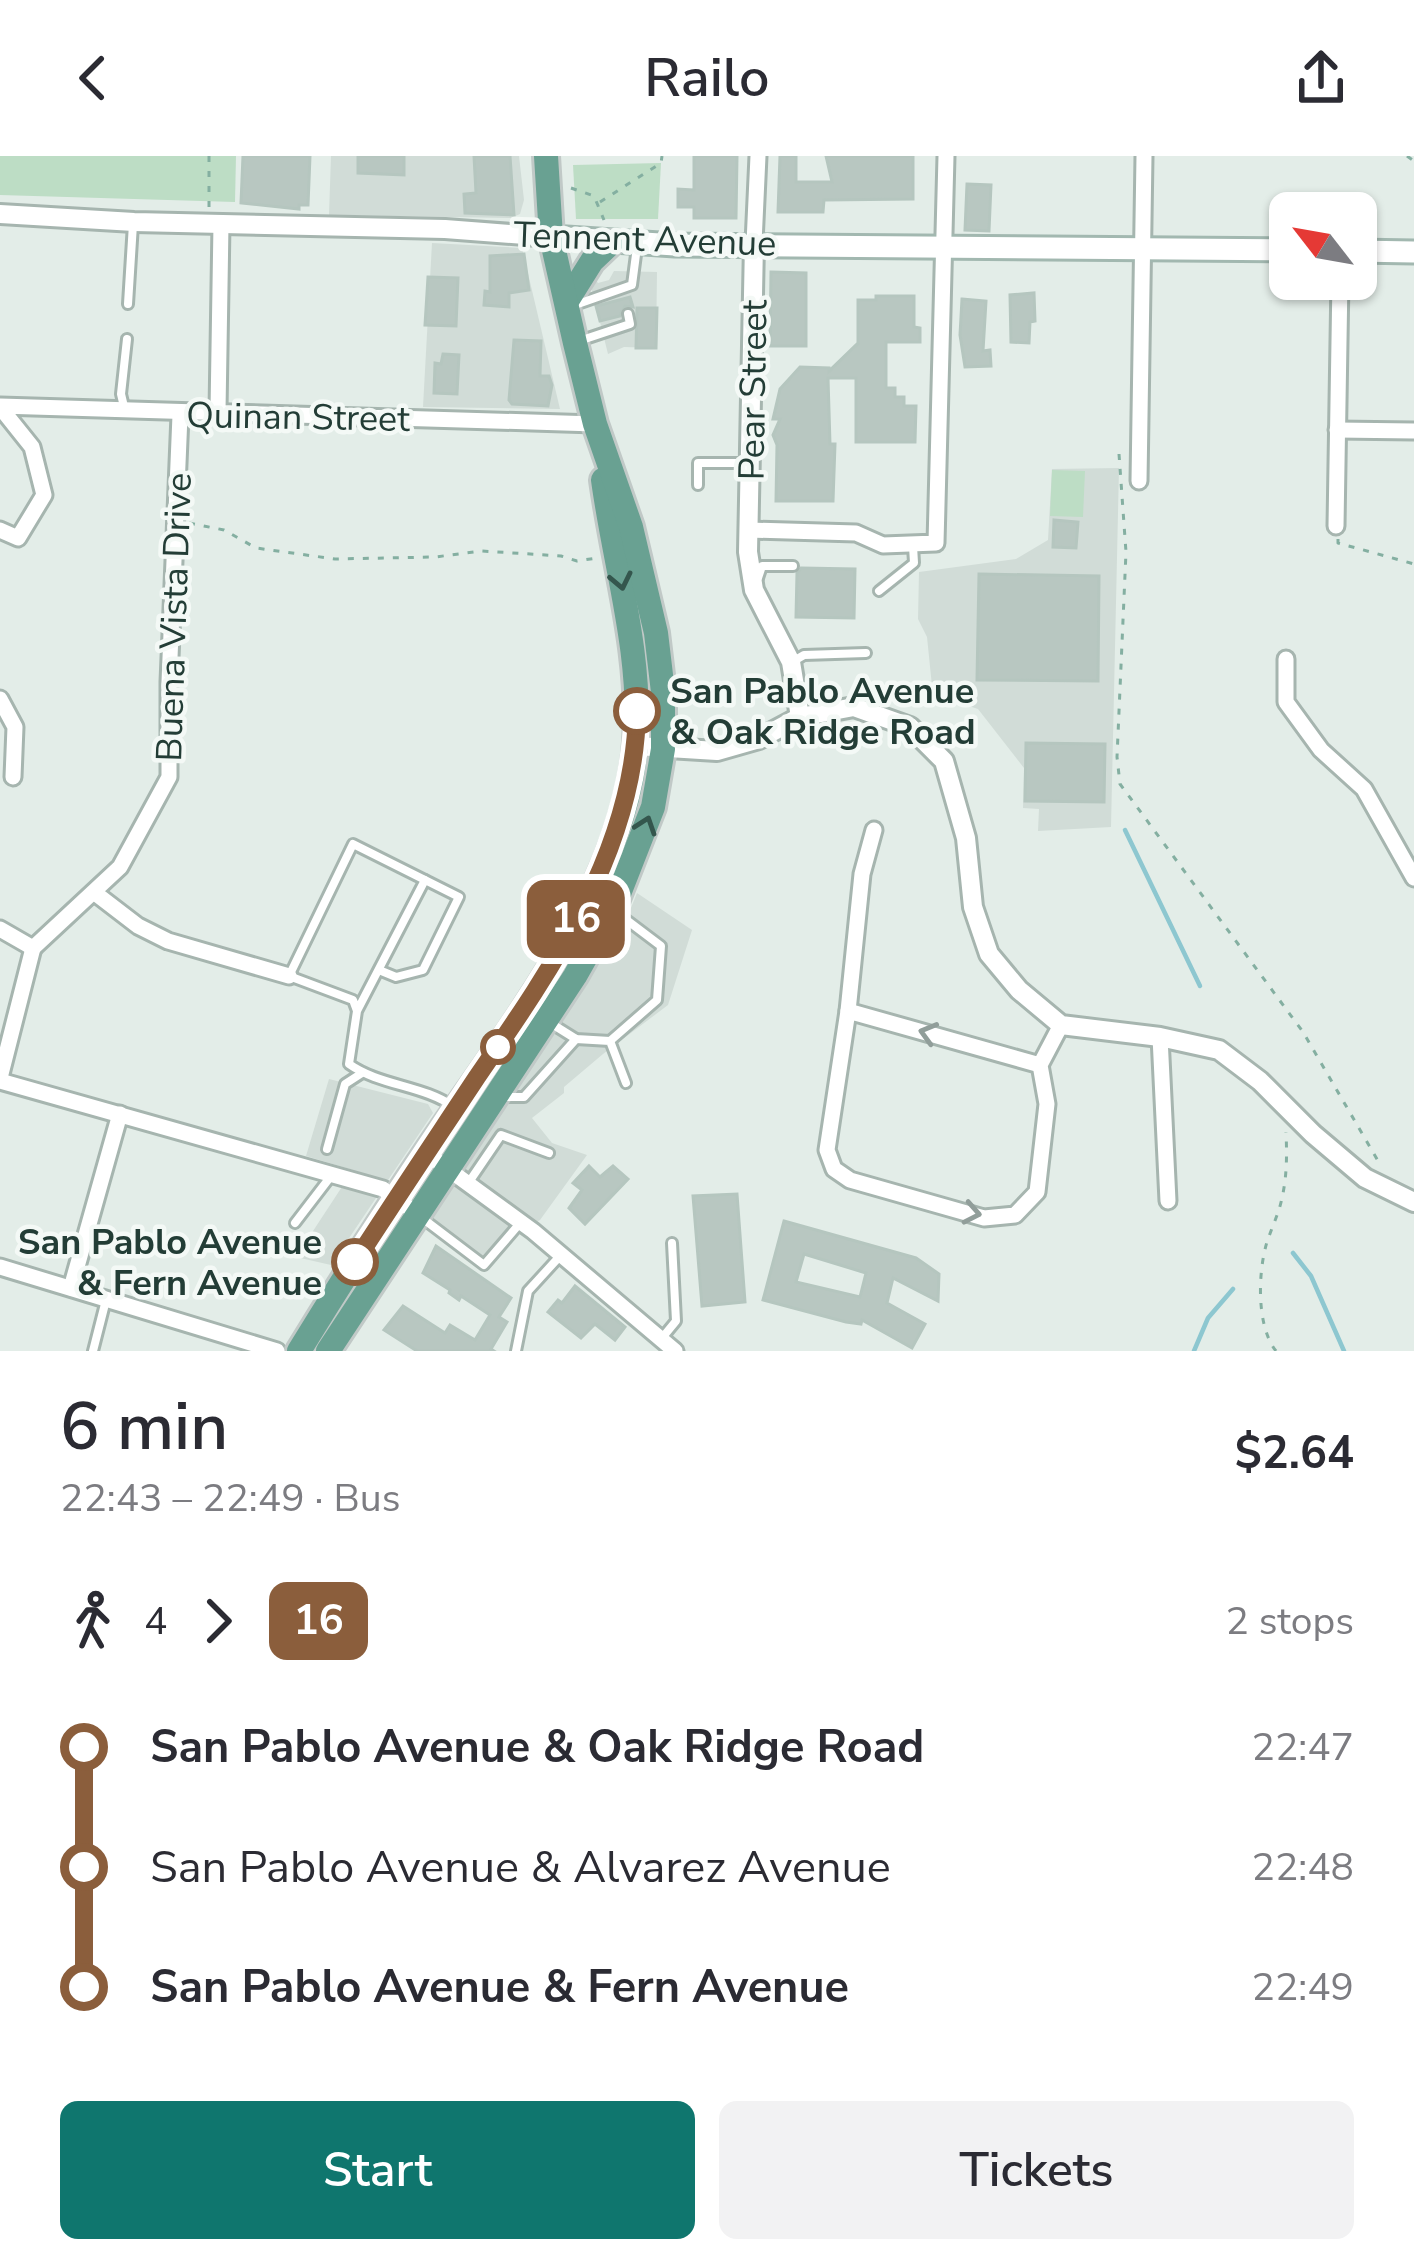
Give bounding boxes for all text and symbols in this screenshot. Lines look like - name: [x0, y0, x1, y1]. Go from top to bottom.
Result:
- text: Railo: [644, 41, 770, 115]
- icon: back: [60, 45, 126, 111]
- icon: share: [1288, 45, 1354, 111]
- north arrow: [1269, 192, 1377, 300]
- map controls: [1269, 192, 1377, 300]
- street label: Tennent Avenue: [513, 210, 777, 269]
- street label: Pear Street: [727, 299, 780, 481]
- street label: Quinan Street: [186, 391, 411, 444]
- street label: Buena Vista Drive: [145, 472, 204, 762]
- one-way arrow: [607, 571, 632, 591]
- place label: San Pablo Avenue & Oak Ridge Road: [670, 667, 976, 757]
- marker: San Pablo Avenue & Oak Ridge Road: [615, 689, 659, 733]
- one-way arrow: [632, 816, 656, 837]
- line badge: 16: [522, 880, 630, 958]
- text: 16: [551, 890, 601, 947]
- one-way arrow: [918, 1023, 939, 1048]
- unlabelled marker: [482, 1031, 514, 1063]
- one-way arrow: [962, 1199, 982, 1225]
- place label: San Pablo Avenue & Fern Avenue: [18, 1218, 322, 1308]
- marker: San Pablo Avenue & Fern Avenue: [333, 1240, 377, 1284]
- text: 6 min: [60, 1382, 228, 1472]
- text: $2.64: [1235, 1423, 1354, 1484]
- text: 22:43 – 22:49 · Bus: [60, 1472, 400, 1525]
- icon: walk: [60, 1588, 126, 1654]
- icon: forward: [185, 1588, 251, 1654]
- text: 16: [293, 1592, 344, 1649]
- text: 4: [144, 1595, 167, 1648]
- text: 2 stops: [1225, 1595, 1354, 1648]
- text: San Pablo Avenue & Oak Ridge Road: [150, 1717, 924, 1778]
- text: 22:47: [1252, 1721, 1354, 1774]
- text: San Pablo Avenue & Alvarez Avenue: [150, 1837, 891, 1898]
- text: 22:48: [1252, 1841, 1354, 1894]
- text: San Pablo Avenue & Fern Avenue: [150, 1957, 849, 2018]
- text: 22:49: [1252, 1961, 1354, 2014]
- button: Start: [60, 2101, 695, 2239]
- button: Tickets: [719, 2101, 1354, 2239]

